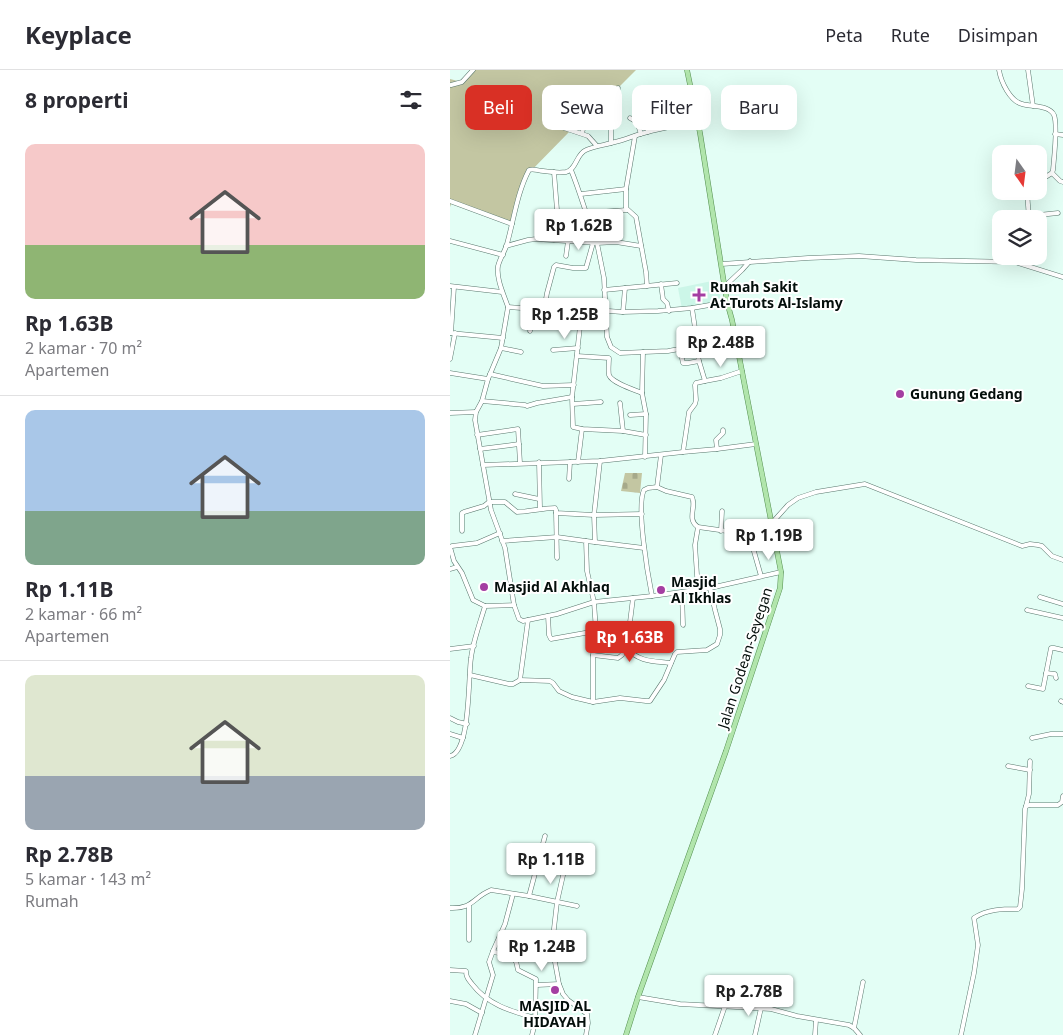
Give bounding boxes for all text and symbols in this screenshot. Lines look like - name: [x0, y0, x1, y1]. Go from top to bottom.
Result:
- text: Keyplace: [25, 18, 132, 51]
- text: Peta: [825, 23, 863, 47]
- text: Rute: [891, 23, 930, 47]
- text: Disimpan: [958, 23, 1038, 47]
- chip: Beli: [465, 85, 532, 130]
- chip: Sewa: [542, 85, 622, 130]
- chip: Filter: [632, 85, 711, 130]
- chip: Baru: [721, 85, 797, 130]
- text: 8 properti: [25, 86, 128, 114]
- icon: filters: [397, 86, 425, 114]
- north arrow: [992, 145, 1048, 200]
- map controls: [992, 145, 1047, 265]
- icon: home: [180, 177, 270, 267]
- pin: Rp 1.62B: [527, 208, 631, 251]
- button: layers: [992, 210, 1047, 265]
- text: Rp 1.62B: [545, 214, 613, 236]
- place label: Rumah Sakit At-Turots Al-Islamy: [710, 277, 843, 312]
- marker: Rumah Sakit At-Turots Al-Islamy: [692, 288, 706, 302]
- pin: Rp 1.25B: [513, 298, 617, 340]
- text: Rp 1.25B: [531, 303, 599, 325]
- text: Rp 1.63B: [25, 309, 113, 337]
- pin: Rp 2.48B: [669, 326, 773, 368]
- text: Rp 2.48B: [687, 331, 755, 353]
- text: 2 kamar · 70 m²: [25, 337, 142, 359]
- text: Apartemen: [25, 359, 109, 381]
- place label: Gunung Gedang: [910, 384, 1023, 403]
- marker: Gunung Gedang: [894, 388, 906, 400]
- icon: home: [180, 442, 270, 532]
- pin: Rp 1.19B: [717, 518, 821, 561]
- text: Rp 1.19B: [735, 524, 803, 546]
- place label: Masjid Al Ikhlas: [671, 572, 731, 607]
- text: Rp 1.11B: [25, 575, 113, 603]
- place label: Masjid Al Akhlaq: [494, 577, 610, 596]
- marker: Masjid Al Akhlaq: [478, 581, 490, 593]
- marker: Masjid Al Ikhlas: [655, 584, 667, 596]
- street label: Jalan Godean-Seyegan: [712, 585, 776, 733]
- text: 2 kamar · 66 m²: [25, 603, 142, 625]
- pin: Rp 1.63B: [578, 620, 682, 663]
- text: Apartemen: [25, 625, 109, 647]
- text: Rp 1.63B: [596, 626, 664, 648]
- icon: home: [180, 707, 270, 797]
- text: Rp 2.78B: [25, 840, 113, 868]
- pin: Rp 1.11B: [499, 842, 603, 885]
- text: Rp 1.11B: [517, 848, 585, 870]
- text: 5 kamar · 143 m²: [25, 868, 151, 890]
- text: Rumah: [25, 890, 79, 912]
- pin: Rp 1.24B: [490, 930, 594, 972]
- text: Rp 1.24B: [508, 935, 576, 957]
- pin: Rp 2.78B: [697, 974, 801, 1017]
- text: Rp 2.78B: [715, 980, 783, 1002]
- marker: MASJID AL HIDAYAH: [549, 984, 561, 996]
- place label: MASJID AL HIDAYAH: [519, 996, 591, 1031]

